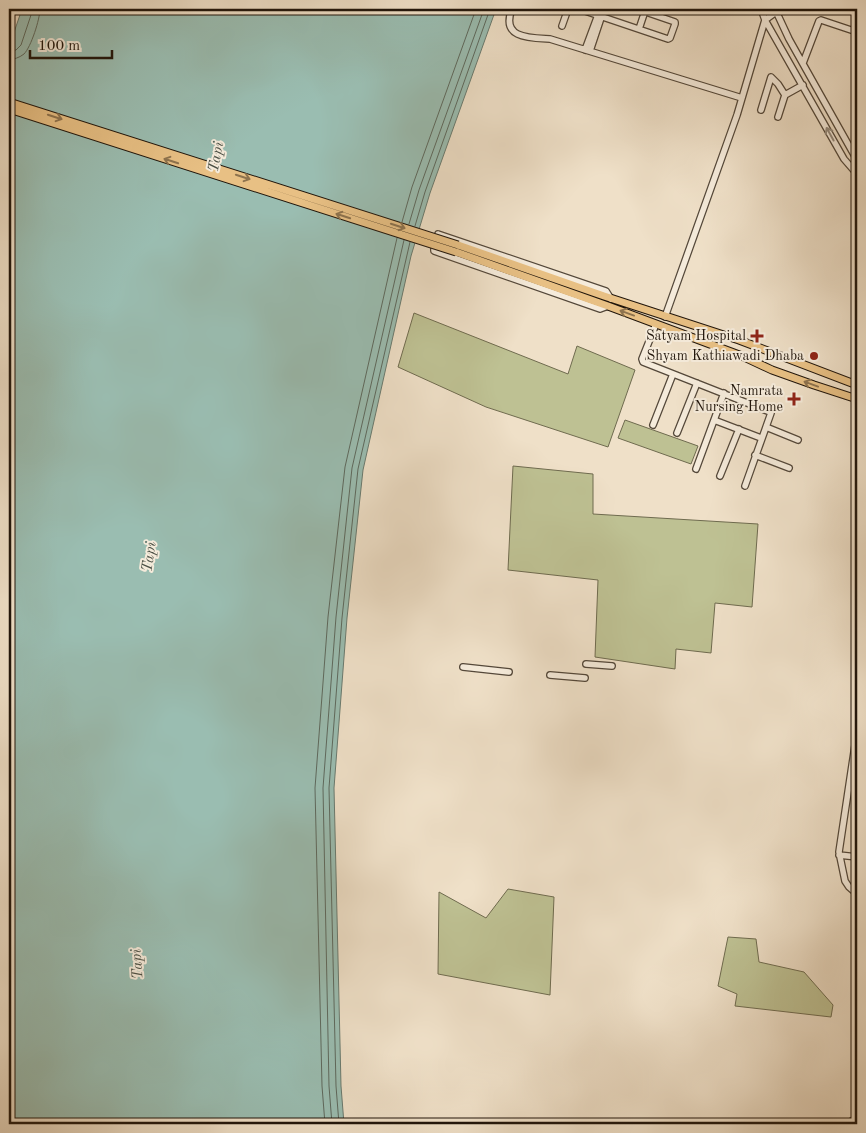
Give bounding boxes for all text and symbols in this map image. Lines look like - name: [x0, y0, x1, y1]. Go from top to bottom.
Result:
- scale bar: [30, 28, 112, 60]
- text: 100 m: [38, 39, 80, 54]
- one-way arrow: [47, 112, 63, 122]
- one-way arrow: [825, 127, 834, 142]
- water label: Tapi: [207, 141, 227, 173]
- one-way arrow: [163, 156, 179, 166]
- one-way arrow: [235, 172, 251, 182]
- one-way arrow: [335, 211, 351, 220]
- one-way arrow: [390, 222, 406, 231]
- one-way arrow: [620, 308, 635, 317]
- place label: Satyam Hospital: [646, 329, 746, 343]
- marker: Satyam Hospital: [750, 329, 764, 343]
- place label: Shyam Kathiawadi Dhaba: [647, 349, 804, 363]
- marker: Shyam Kathiawadi Dhaba: [808, 350, 820, 362]
- one-way arrow: [804, 379, 819, 388]
- place label: Namrata Nursing Home: [695, 384, 783, 414]
- marker: Namrata Nursing Home: [787, 392, 801, 406]
- water label: Tapi: [140, 541, 160, 573]
- water label: Tapi: [129, 948, 147, 980]

